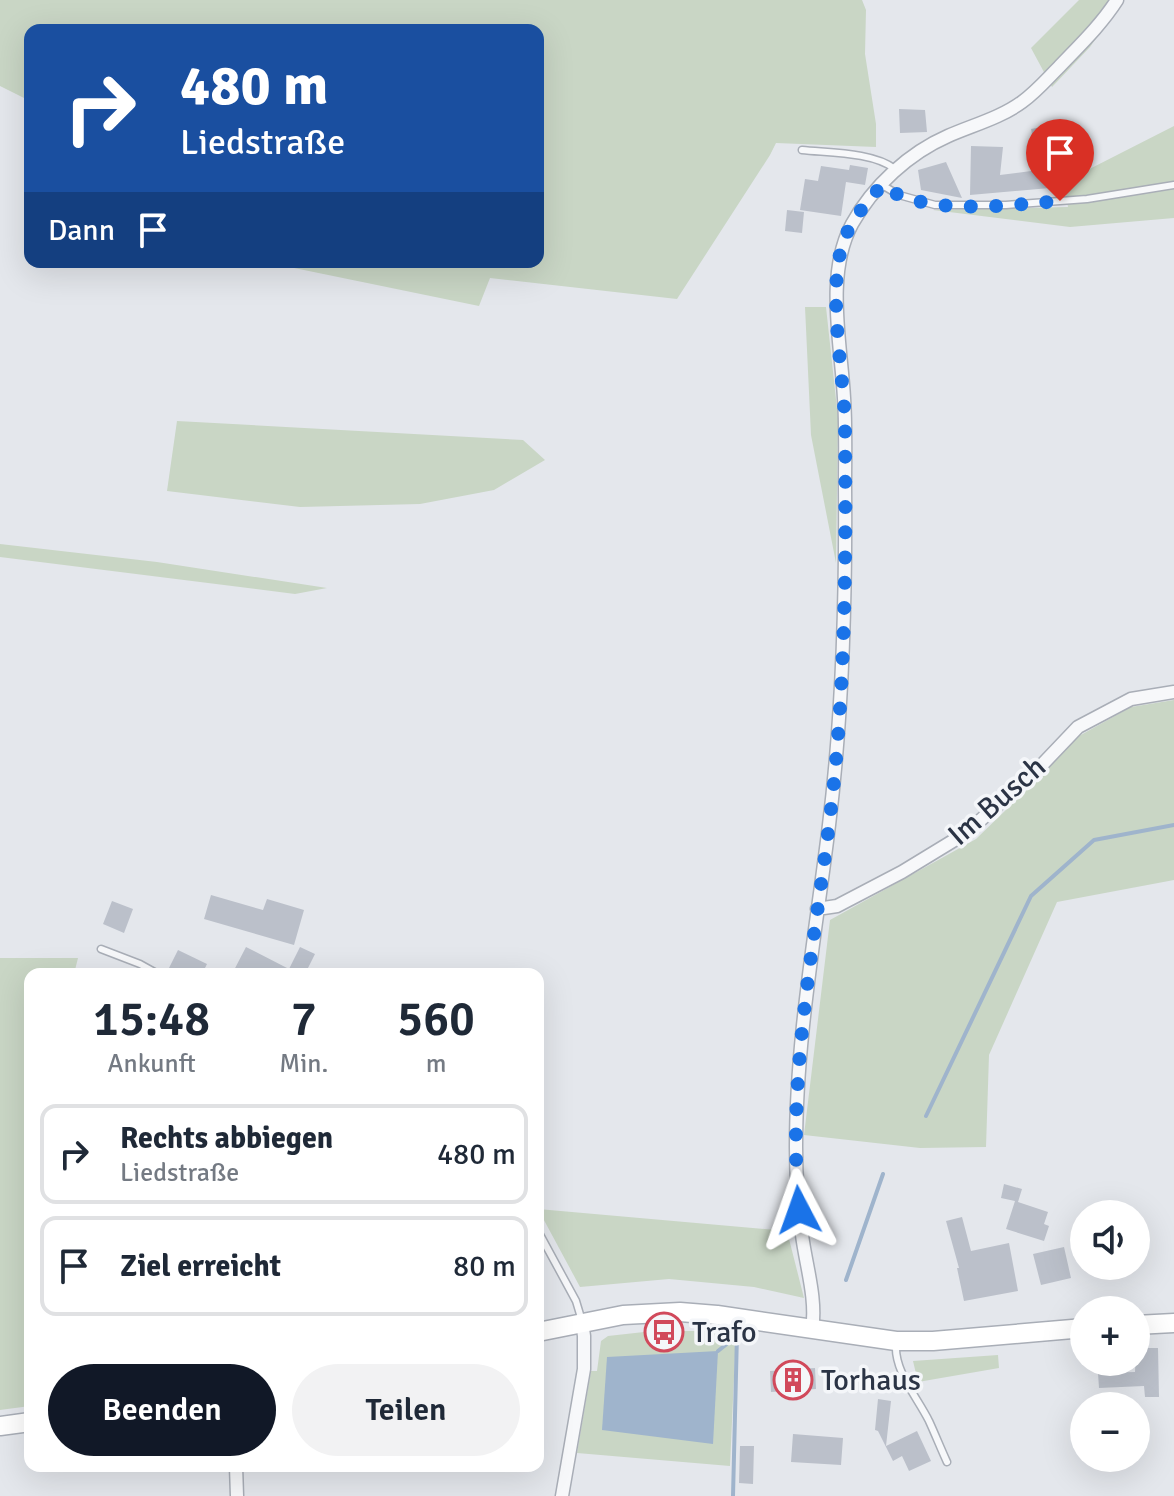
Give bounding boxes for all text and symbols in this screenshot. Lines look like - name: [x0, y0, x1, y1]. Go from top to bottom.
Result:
- text: 480 m: [180, 51, 328, 120]
- icon: right: [48, 56, 152, 160]
- pin: [1026, 119, 1094, 201]
- text: Liedstraße: [180, 120, 345, 165]
- icon: arrive: [1038, 131, 1082, 175]
- icon: arrive: [131, 208, 175, 252]
- text: Dann: [48, 212, 115, 249]
- street label: Im Busch: [941, 748, 1053, 854]
- text: 15:48: [93, 990, 210, 1049]
- text: 7: [291, 990, 317, 1049]
- text: 560: [397, 990, 475, 1049]
- text: Ankunft: [108, 1048, 196, 1080]
- text: Min.: [279, 1048, 328, 1080]
- text: m: [426, 1048, 446, 1080]
- text: Rechts abbiegen: [120, 1120, 333, 1157]
- icon: right: [52, 1132, 96, 1176]
- text: 480 m: [437, 1136, 516, 1173]
- text: Liedstraße: [120, 1157, 239, 1189]
- position arrow: [757, 1168, 841, 1252]
- map controls: [1070, 1200, 1150, 1472]
- button: sound: [1070, 1200, 1150, 1280]
- icon: arrive: [52, 1244, 96, 1288]
- text: Ziel erreicht: [120, 1248, 281, 1285]
- text: 80 m: [453, 1248, 516, 1285]
- button: +: [1070, 1296, 1150, 1376]
- bus stop icon: Trafo: [643, 1311, 685, 1353]
- place label: Trafo: [692, 1314, 757, 1351]
- building icon: Torhaus: [772, 1359, 814, 1401]
- place label: Torhaus: [821, 1362, 921, 1399]
- button: Beenden: [48, 1364, 276, 1456]
- button: Teilen: [292, 1364, 520, 1456]
- button: −: [1070, 1392, 1150, 1472]

